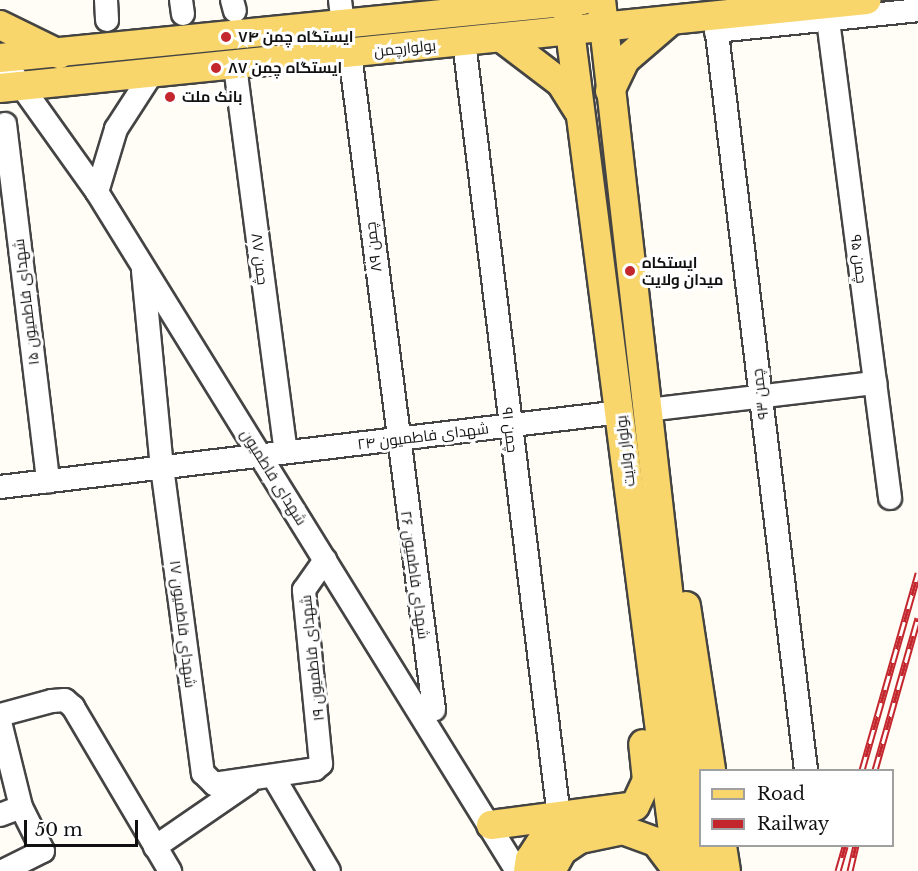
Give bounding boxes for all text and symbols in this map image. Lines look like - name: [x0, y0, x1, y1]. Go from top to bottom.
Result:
- place label: ایستگاه چمن ۷۴: [238, 28, 353, 46]
- marker: ایستگاه چمن ۷۴: [219, 30, 233, 44]
- street label: بولوارچمن: [373, 36, 437, 60]
- place label: ایستگاه چمن ۸۷: [228, 59, 342, 77]
- marker: ایستگاه چمن ۸۷: [209, 61, 223, 75]
- place label: بانک ملت: [182, 88, 242, 106]
- marker: بانک ملت: [163, 90, 177, 104]
- street label: چمن ۸۹: [361, 221, 385, 273]
- street label: چمن ۸۷: [248, 232, 272, 286]
- street label: چمن ۹۵: [847, 233, 871, 285]
- street label: شهدای فاطمیون ۱۵: [9, 238, 43, 366]
- place label: ایستکاه میدان ولایت: [642, 253, 723, 288]
- marker: ایستکاه میدان ولایت: [623, 264, 637, 278]
- street label: چمن ۹۳: [748, 368, 772, 420]
- street label: چمن ۹۱: [498, 406, 522, 454]
- street label: بولوار ولایت: [612, 414, 638, 488]
- street label: شهدای فاطمیون ۲۴: [356, 419, 490, 453]
- street label: شهدای فاطمیون: [237, 426, 311, 528]
- street label: شهدای فاطمیون ۲۶: [397, 510, 433, 640]
- street label: شهدای فاطمیون ۱۷: [166, 559, 200, 689]
- street label: شهدای فاطمیون ۱۹: [296, 594, 328, 722]
- legend: [699, 769, 894, 847]
- text: Road: [757, 783, 805, 805]
- scale bar: [27, 808, 141, 846]
- text: Railway: [757, 813, 829, 835]
- text: 50 m: [35, 819, 83, 841]

